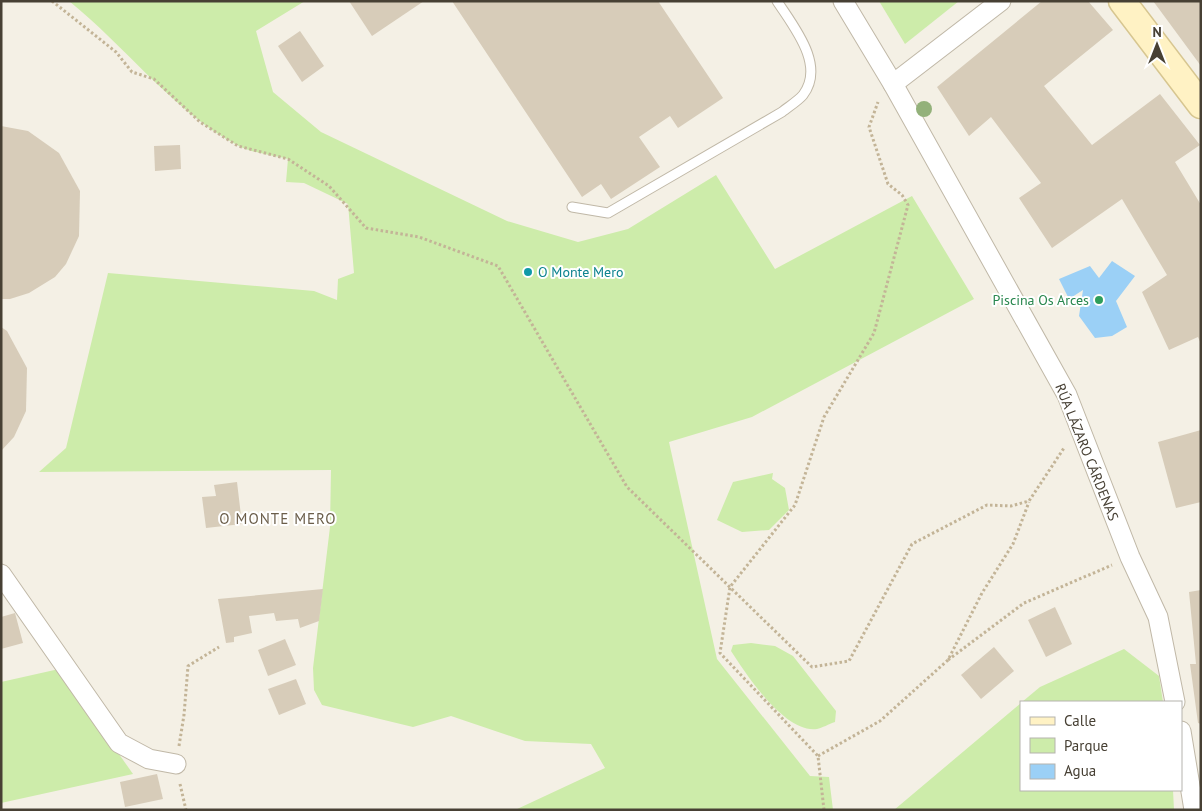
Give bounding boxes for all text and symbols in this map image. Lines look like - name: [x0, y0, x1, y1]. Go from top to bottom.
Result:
- north arrow: [1132, 20, 1182, 70]
- text: N: [1152, 23, 1162, 41]
- place label: O Monte Mero: [538, 263, 623, 281]
- marker: O Monte Mero: [522, 266, 534, 278]
- place label: Piscina Os Arces: [992, 291, 1089, 309]
- marker: Piscina Os Arces: [1093, 294, 1105, 306]
- street label: RÚA LÁZARO CÁRDENAS: [1051, 381, 1123, 523]
- district label: O MONTE MERO: [219, 509, 337, 528]
- legend: [1020, 701, 1182, 791]
- text: Calle: [1064, 711, 1096, 730]
- text: Parque: [1064, 736, 1108, 755]
- text: Agua: [1064, 761, 1096, 780]

